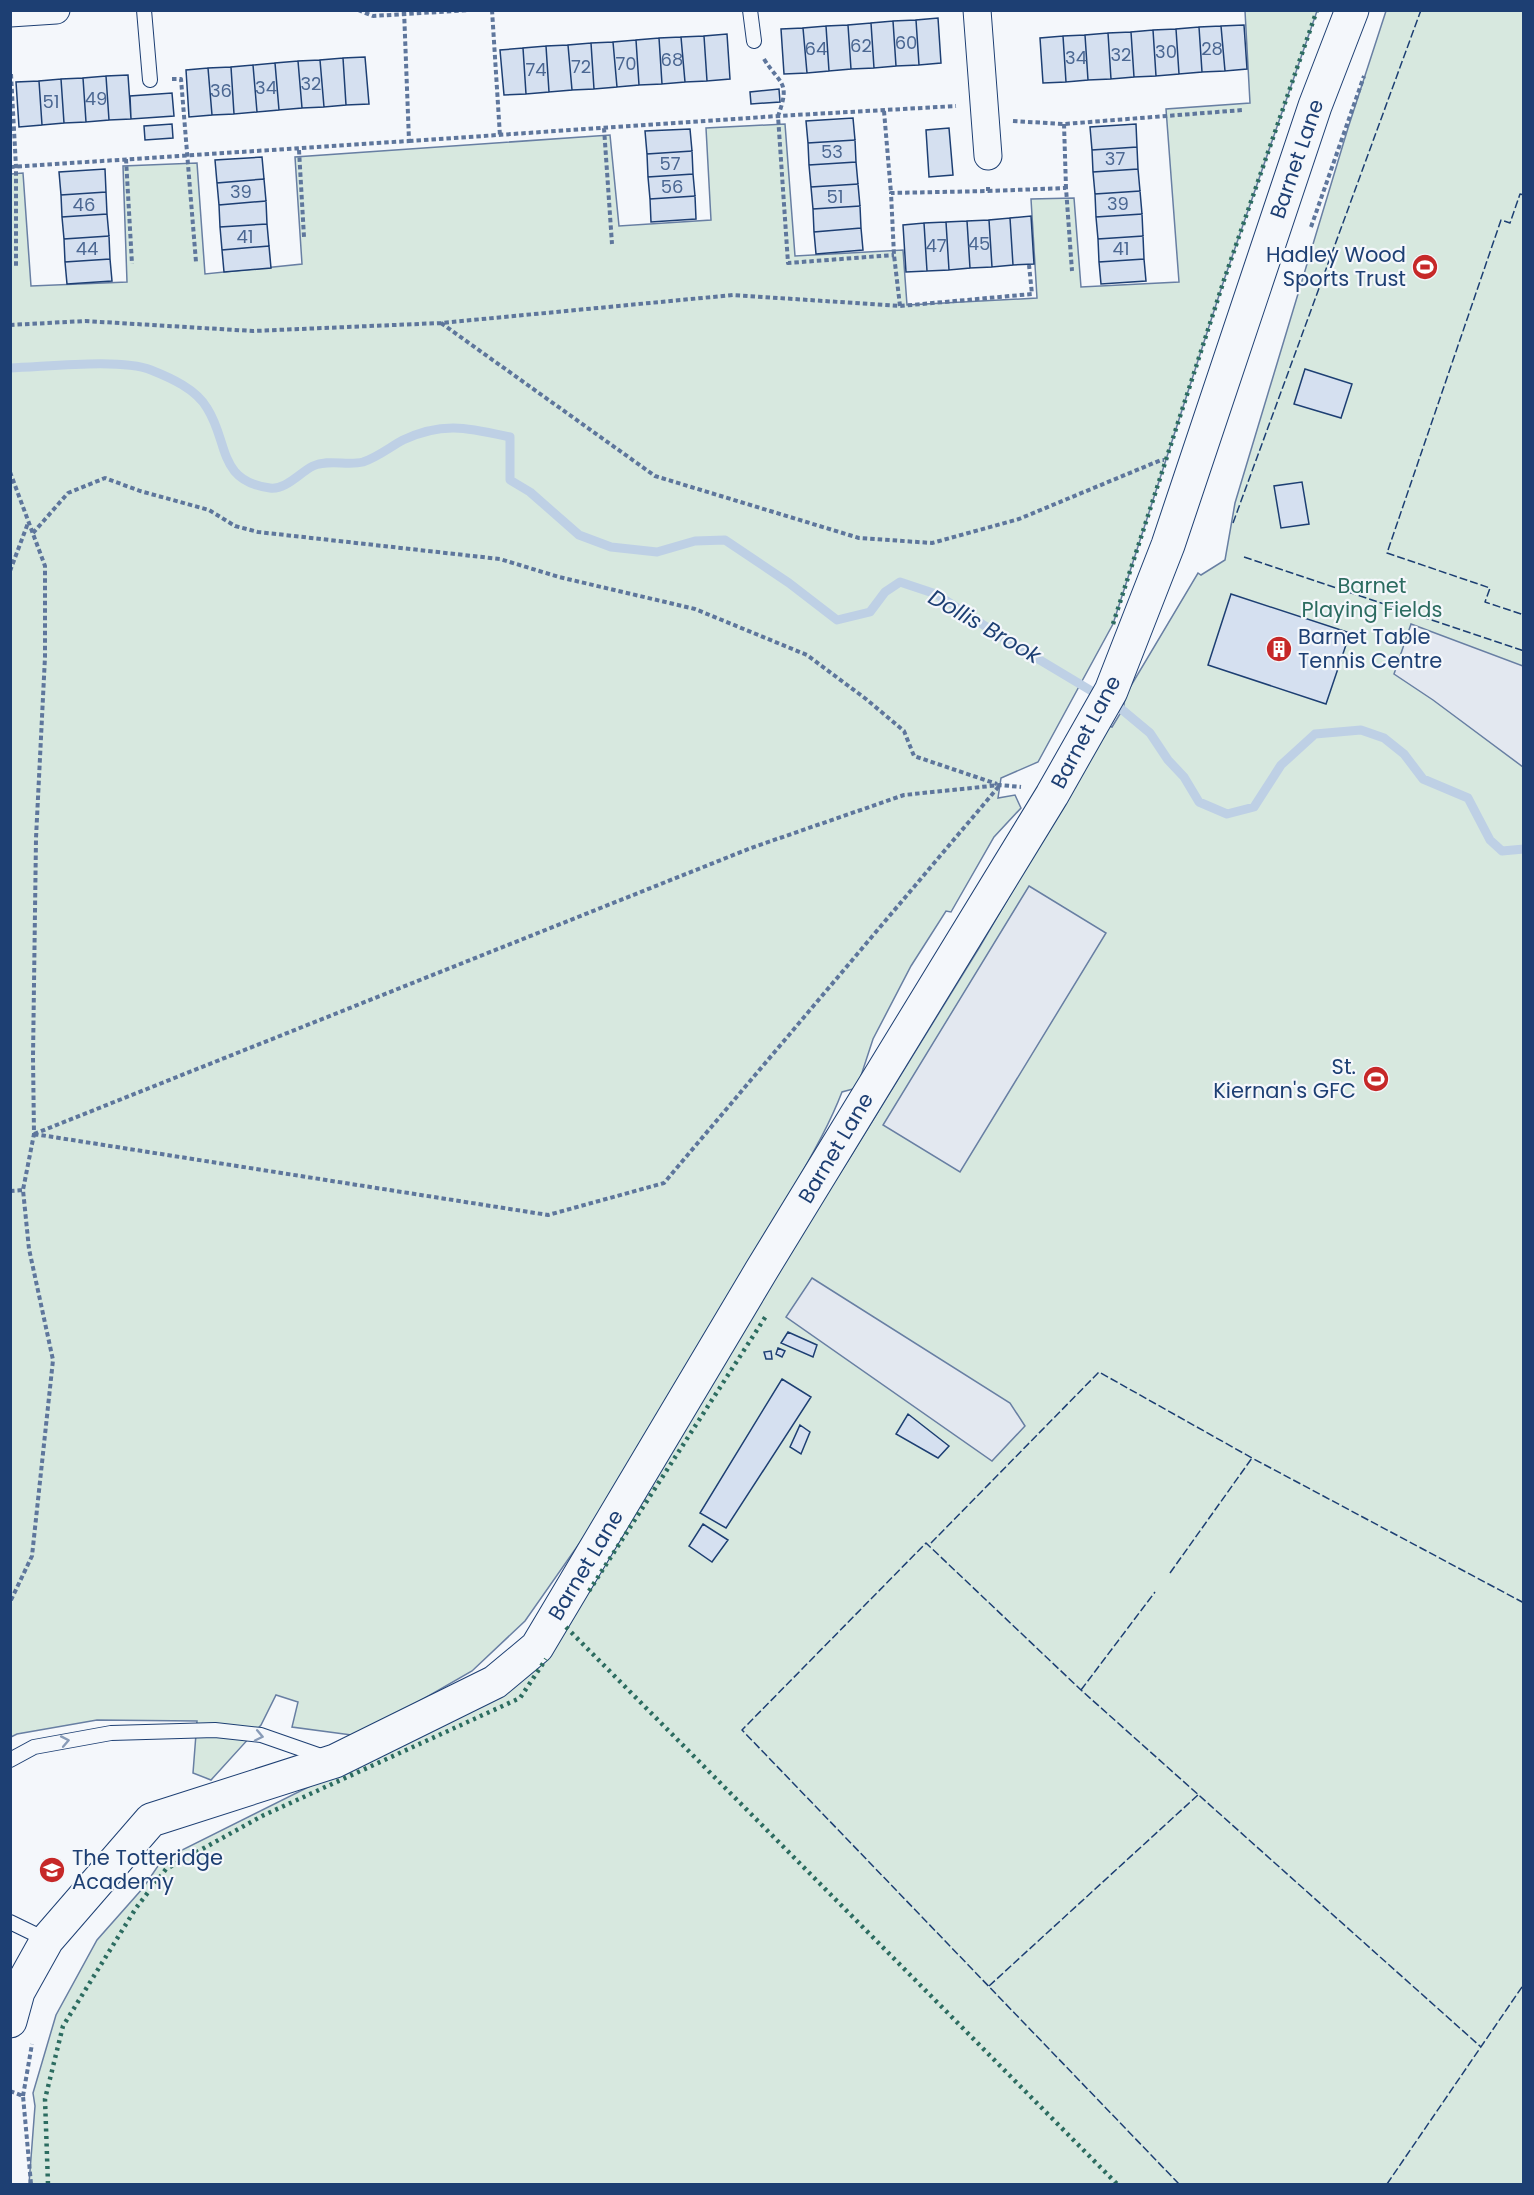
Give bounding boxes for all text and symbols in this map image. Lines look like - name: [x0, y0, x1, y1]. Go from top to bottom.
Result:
- house number: 60: [895, 30, 917, 55]
- house number: 62: [850, 33, 872, 58]
- house number: 64: [805, 36, 827, 61]
- house number: 28: [1201, 36, 1223, 61]
- house number: 30: [1155, 39, 1177, 64]
- house number: 32: [1111, 42, 1131, 67]
- house number: 34: [1065, 45, 1087, 70]
- house number: 68: [661, 47, 683, 72]
- house number: 70: [615, 51, 637, 76]
- house number: 72: [571, 54, 591, 79]
- house number: 74: [525, 57, 547, 82]
- house number: 32: [301, 71, 321, 96]
- house number: 34: [255, 75, 277, 100]
- house number: 36: [210, 78, 232, 103]
- house number: 49: [85, 86, 107, 111]
- house number: 51: [42, 89, 60, 114]
- street label: Barnet Lane: [1263, 95, 1330, 222]
- house number: 53: [821, 139, 843, 164]
- house number: 37: [1105, 146, 1125, 171]
- house number: 57: [659, 151, 681, 176]
- house number: 56: [661, 174, 683, 199]
- house number: 39: [230, 179, 252, 204]
- house number: 51: [826, 184, 844, 209]
- house number: 39: [1107, 191, 1129, 216]
- house number: 46: [73, 192, 95, 217]
- house number: 41: [236, 224, 254, 249]
- house number: 45: [968, 231, 990, 256]
- house number: 47: [925, 233, 947, 258]
- house number: 44: [76, 236, 98, 261]
- house number: 41: [1112, 236, 1130, 261]
- place label: Hadley Wood Sports Trust: [1266, 240, 1406, 293]
- sports icon: Hadley Wood Sports Trust: [1410, 252, 1440, 282]
- park label: Barnet Playing Fields: [1302, 571, 1442, 624]
- water label: Dollis Brook: [923, 582, 1048, 672]
- place label: Barnet Table Tennis Centre: [1298, 622, 1442, 675]
- building icon: Barnet Table Tennis Centre: [1264, 634, 1294, 664]
- street label: Barnet Lane: [1044, 670, 1128, 793]
- place label: St. Kiernan's GFC: [1213, 1052, 1356, 1105]
- sports icon: St. Kiernan's GFC: [1361, 1064, 1391, 1094]
- street label: Barnet Lane: [791, 1087, 880, 1209]
- street label: Barnet Lane: [541, 1504, 630, 1626]
- one-way arrow: [254, 1728, 264, 1741]
- one-way arrow: [60, 1735, 70, 1748]
- place label: The Totteridge Academy: [72, 1843, 223, 1896]
- school or university icon: The Totteridge Academy: [37, 1855, 67, 1885]

